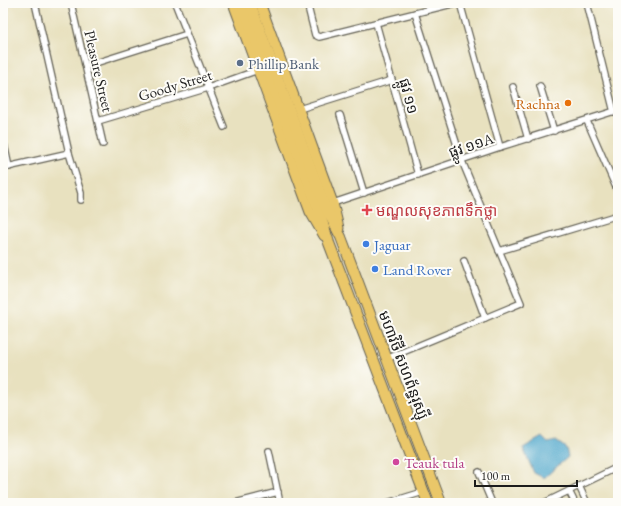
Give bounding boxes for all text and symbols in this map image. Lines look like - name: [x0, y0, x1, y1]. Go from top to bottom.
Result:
- street label: Pleasure Street: [80, 28, 118, 114]
- place label: Phillip Bank: [248, 54, 320, 73]
- marker: Phillip Bank: [235, 58, 245, 68]
- street label: Goody Street: [136, 65, 214, 105]
- street label: ផ្លូវ ១១: [391, 76, 423, 117]
- place label: Rachna: [516, 94, 560, 113]
- marker: Rachna: [563, 98, 573, 108]
- street label: ផ្លូវ ១១A: [446, 128, 498, 166]
- place label: មណ្ឌលសុខភាពទឹកថ្លា: [376, 201, 497, 220]
- marker: មណ្ឌលសុខភាពទឹកថ្លា: [361, 204, 373, 216]
- place label: Jaguar: [372, 235, 411, 254]
- marker: Jaguar: [361, 239, 371, 249]
- place label: Land Rover: [383, 260, 451, 279]
- marker: Land Rover: [370, 264, 380, 274]
- street label: មហាវិថី សហព័ន្ធរុស្ស៊ី: [371, 308, 433, 423]
- place label: Teauk tula: [404, 453, 464, 472]
- marker: Teauk tula: [391, 457, 401, 467]
- scale bar: [475, 462, 577, 488]
- text: 100 m: [481, 468, 511, 484]

